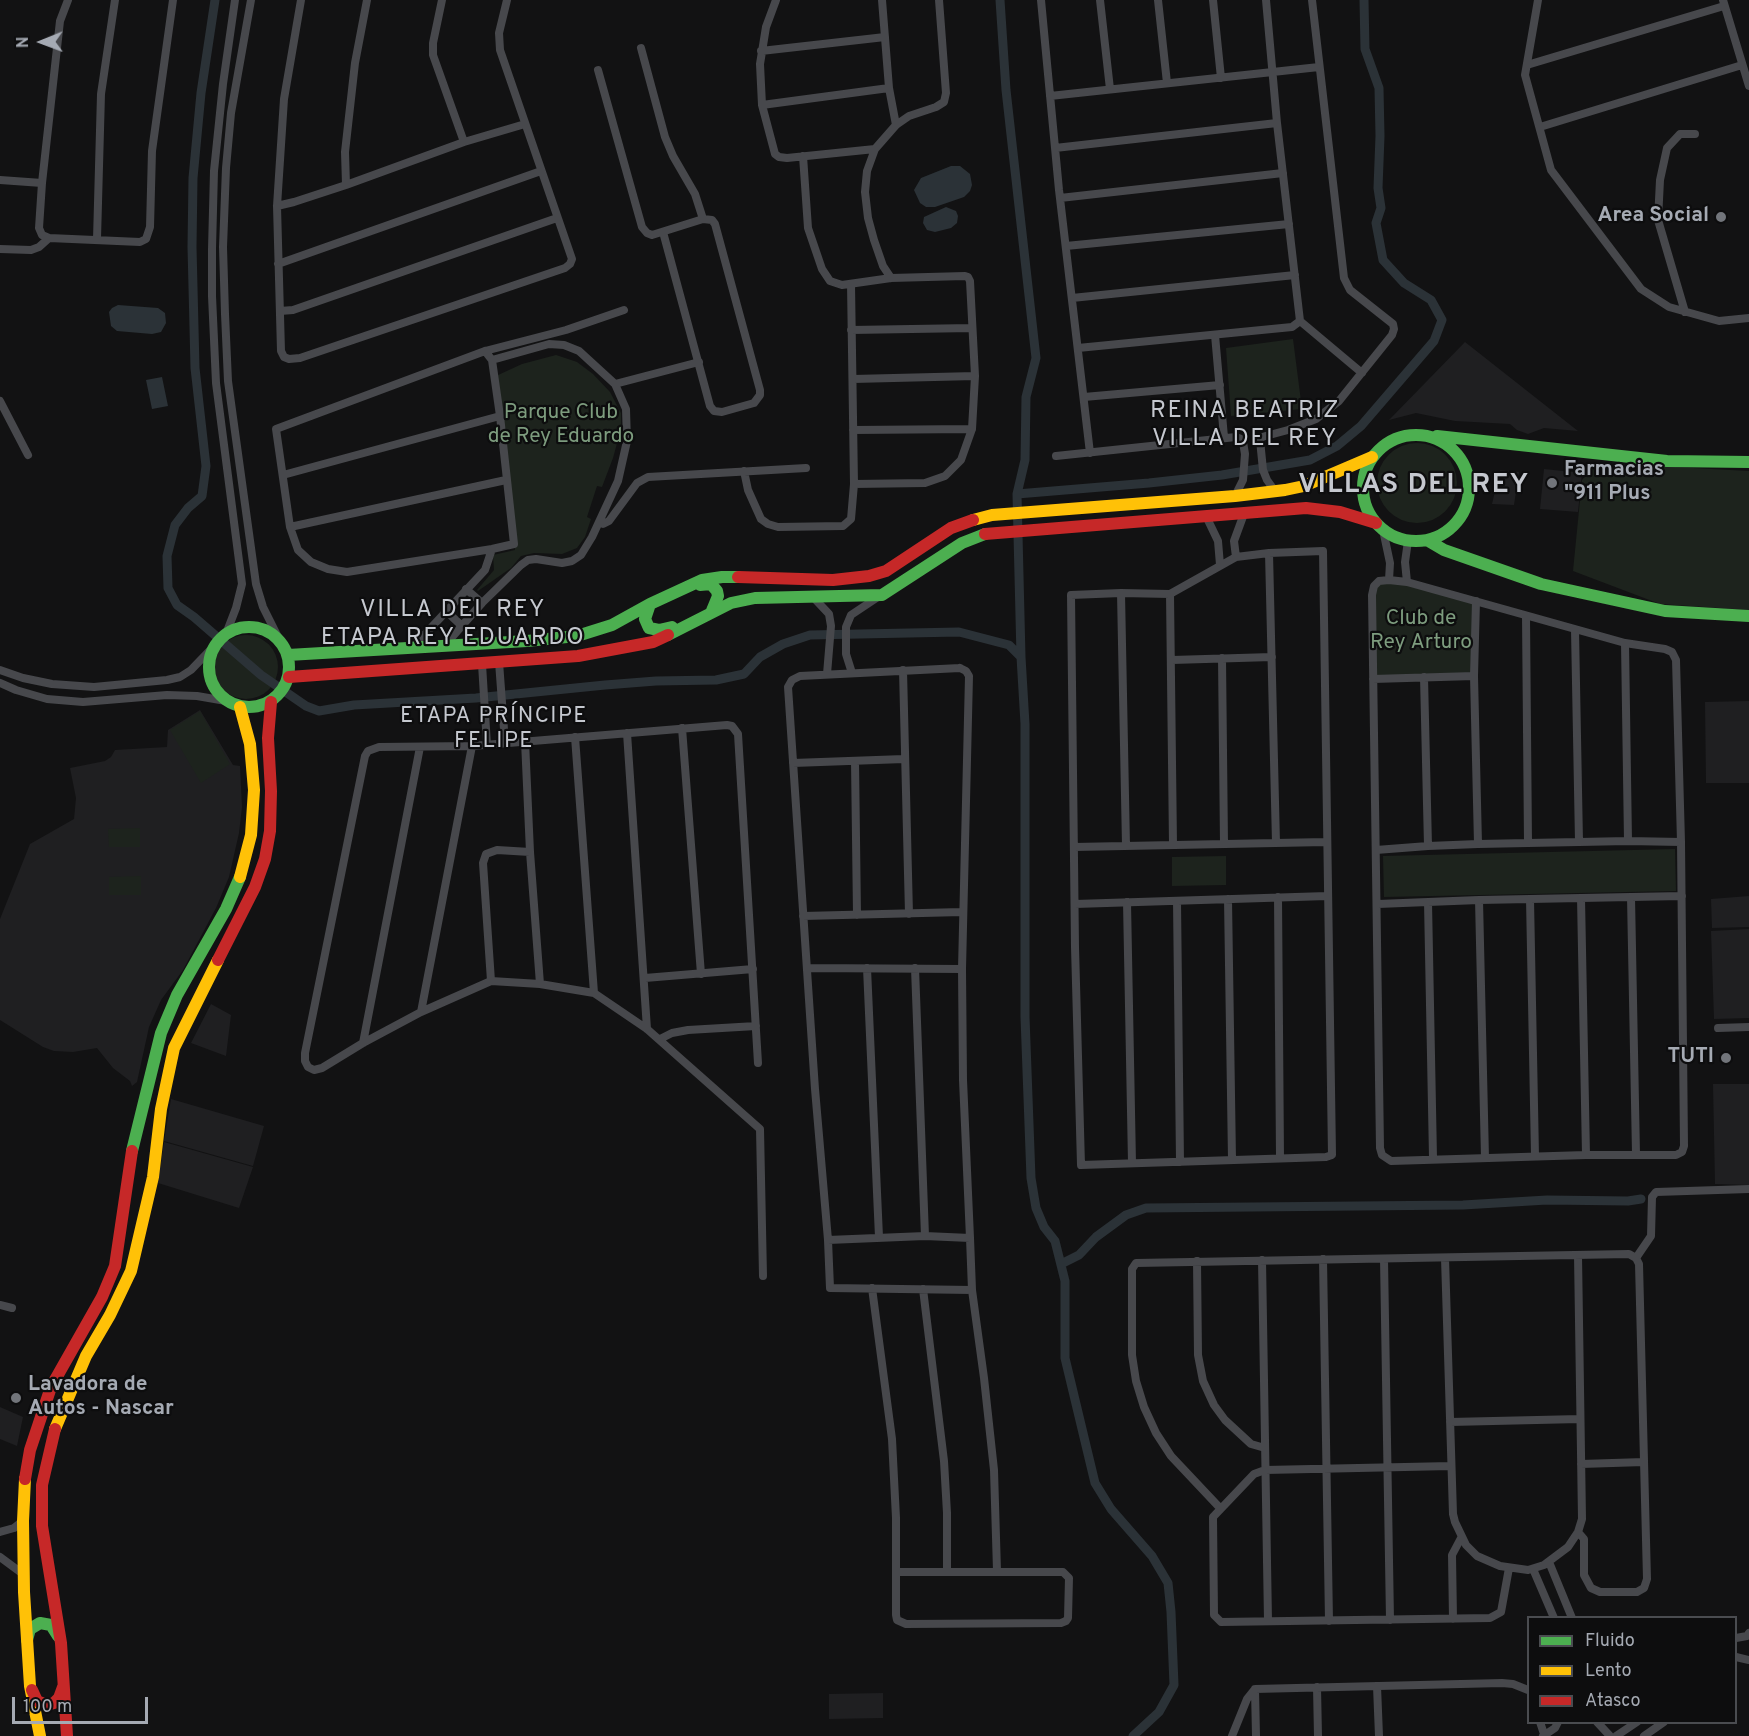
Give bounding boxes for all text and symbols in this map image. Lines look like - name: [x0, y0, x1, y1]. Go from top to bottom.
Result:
- north arrow: [12, 12, 72, 72]
- text: N: [14, 36, 34, 48]
- place label: Area Social: [1598, 204, 1709, 230]
- marker: Area Social: [1714, 210, 1728, 224]
- district label: REINA BEATRIZ VILLA DEL REY: [1150, 398, 1340, 454]
- park label: Parque Club de Rey Eduardo: [488, 401, 634, 451]
- place label: Farmacias "911 Plus: [1564, 458, 1664, 508]
- district label: VILLAS DEL REY: [1298, 471, 1530, 503]
- marker: Farmacias "911 Plus: [1545, 476, 1559, 490]
- district label: VILLA DEL REY ETAPA REY EDUARDO: [321, 597, 585, 653]
- park label: Club de Rey Arturo: [1370, 607, 1472, 657]
- district label: ETAPA PRÍNCIPE FELIPE: [400, 705, 588, 756]
- place label: TUTI: [1668, 1045, 1714, 1071]
- marker: TUTI: [1719, 1051, 1733, 1065]
- place label: Lavadora de Autos - Nascar: [28, 1373, 174, 1423]
- marker: Lavadora de Autos - Nascar: [9, 1391, 23, 1405]
- legend: [1527, 1616, 1737, 1724]
- text: Fluido: [1585, 1630, 1635, 1653]
- text: Lento: [1585, 1660, 1631, 1683]
- scale bar: [15, 1685, 152, 1723]
- text: Atasco: [1585, 1690, 1641, 1713]
- text: 100 m: [23, 1696, 72, 1719]

